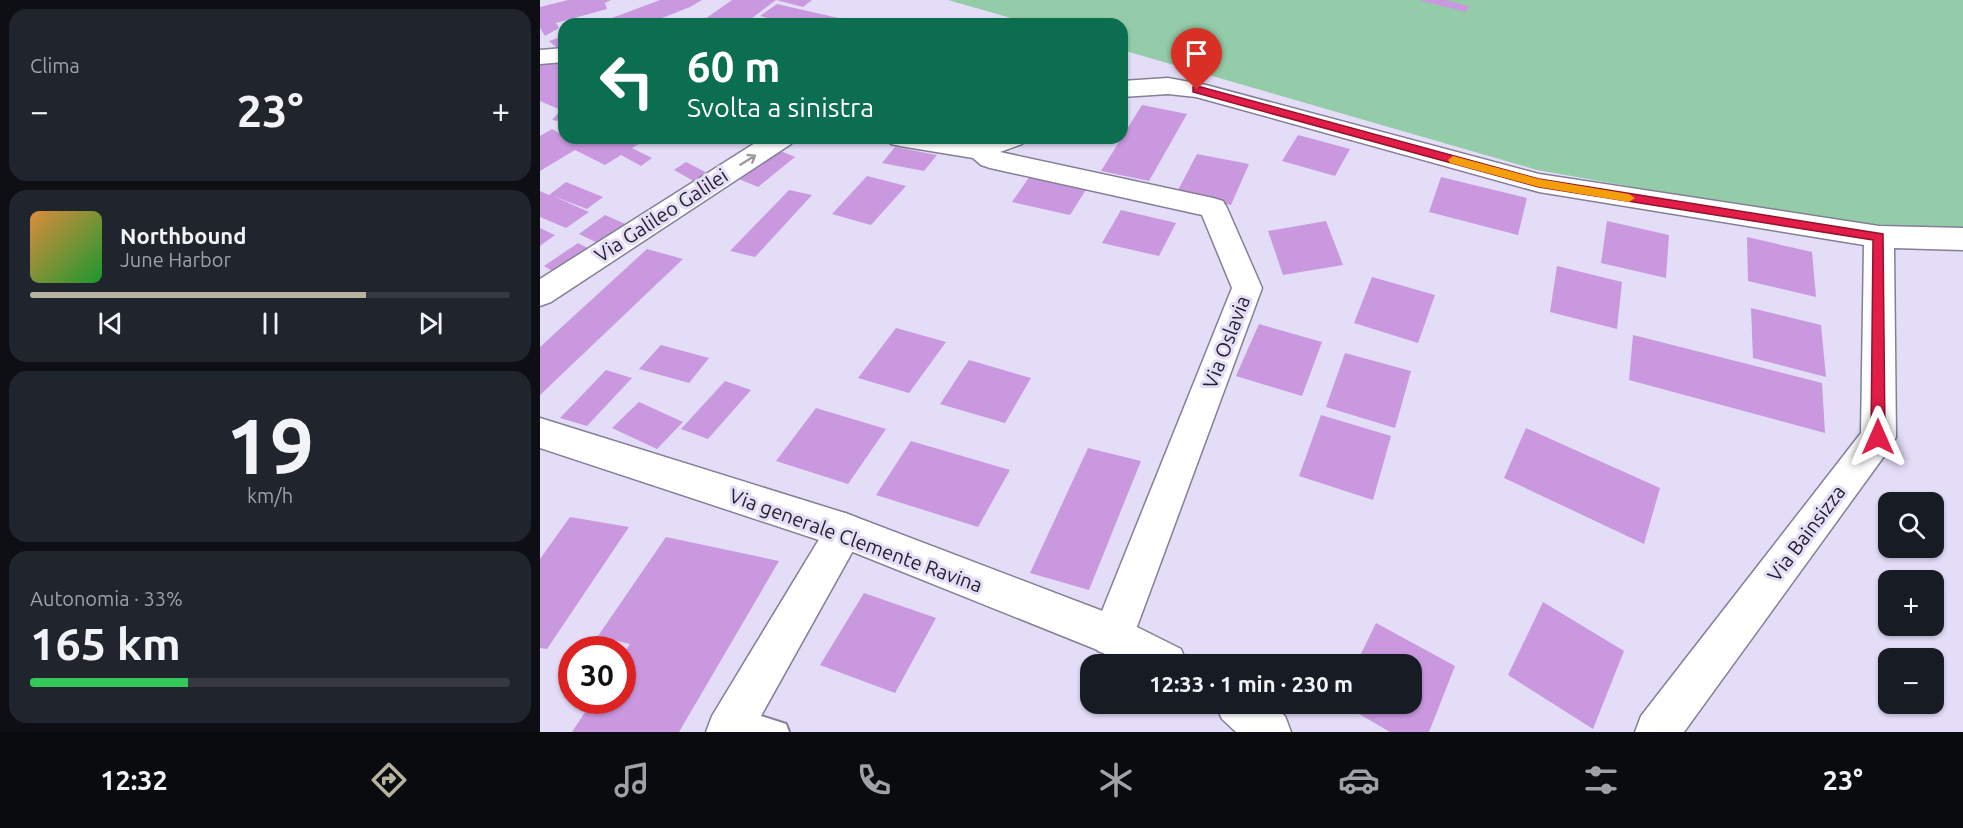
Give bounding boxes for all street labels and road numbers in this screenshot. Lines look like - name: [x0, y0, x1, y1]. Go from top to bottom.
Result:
- street label: Via Galileo Galilei: [590, 163, 732, 267]
- street label: Via Oslavia: [1198, 292, 1254, 392]
- street label: Via Bainsizza: [1762, 480, 1850, 586]
- street label: Via generale Clemente Ravina: [726, 483, 986, 597]

